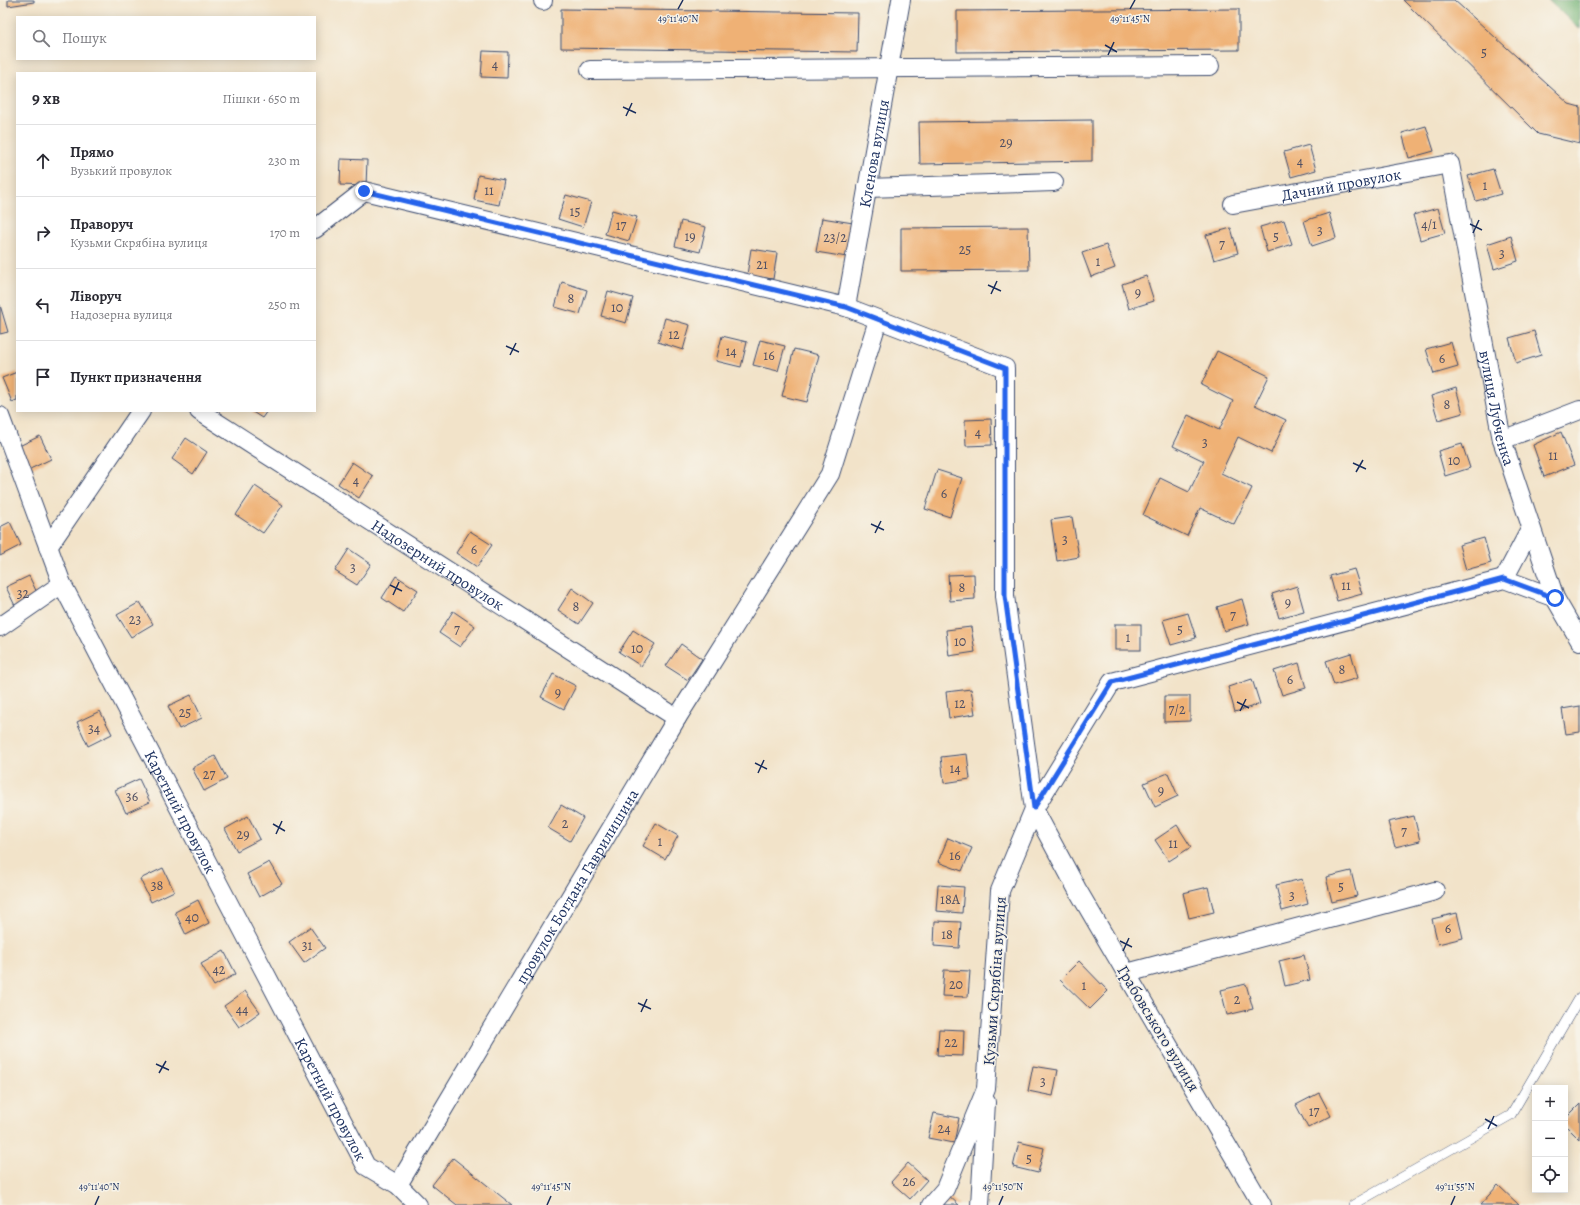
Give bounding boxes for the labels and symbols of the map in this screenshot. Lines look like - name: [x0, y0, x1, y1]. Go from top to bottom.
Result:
- text: 49°11'40"N: [658, 12, 698, 25]
- text: 49°11'45"N: [1110, 12, 1150, 25]
- house number: 5: [1481, 43, 1487, 62]
- house number: 4: [492, 55, 498, 74]
- street label: Кленова вулиця: [854, 97, 895, 210]
- house number: 29: [999, 133, 1013, 152]
- house number: 4: [1297, 152, 1303, 171]
- street label: Дачний провулок: [1280, 163, 1403, 207]
- house number: 1: [1483, 176, 1488, 195]
- house number: 11: [484, 181, 494, 200]
- route end: [355, 182, 373, 200]
- house number: 15: [570, 202, 580, 221]
- house number: 4/1: [1421, 215, 1437, 234]
- house number: 17: [616, 216, 626, 235]
- house number: 3: [1317, 221, 1323, 240]
- house number: 19: [684, 227, 696, 246]
- house number: 5: [1273, 227, 1279, 246]
- house number: 23/2: [823, 228, 847, 247]
- house number: 7: [1219, 235, 1225, 254]
- house number: 25: [959, 240, 971, 259]
- house number: 3: [1499, 244, 1505, 263]
- house number: 1: [1096, 252, 1101, 271]
- house number: 21: [756, 255, 768, 274]
- house number: 9: [1135, 283, 1141, 302]
- house number: 8: [568, 289, 575, 308]
- house number: 10: [611, 298, 623, 317]
- house number: 12: [668, 325, 680, 344]
- house number: 14: [725, 342, 737, 361]
- house number: 16: [763, 346, 775, 365]
- house number: 6: [1439, 349, 1445, 368]
- street label: вулиця Лубченка: [1473, 349, 1520, 469]
- house number: 8: [1444, 395, 1451, 414]
- house number: 4: [975, 423, 981, 442]
- house number: 3: [1202, 433, 1208, 452]
- house number: 11: [1548, 446, 1558, 465]
- house number: 10: [1448, 451, 1460, 470]
- house number: 4: [353, 471, 359, 490]
- house number: 6: [941, 484, 947, 503]
- street label: Надозерний провулок: [367, 514, 508, 616]
- house number: 3: [1062, 530, 1068, 549]
- house number: 6: [471, 540, 477, 559]
- house number: 3: [350, 558, 356, 577]
- house number: 11: [1341, 576, 1351, 595]
- house number: 8: [959, 578, 966, 597]
- house number: 32: [17, 584, 30, 603]
- route start: [1546, 589, 1564, 607]
- house number: 9: [1285, 593, 1291, 612]
- house number: 8: [573, 597, 580, 616]
- house number: 7: [1230, 606, 1236, 625]
- house number: 23: [129, 610, 141, 629]
- house number: 7: [454, 620, 460, 639]
- house number: 5: [1177, 620, 1183, 639]
- house number: 1: [1126, 628, 1131, 647]
- house number: 10: [954, 632, 966, 651]
- house number: 10: [631, 639, 643, 658]
- house number: 8: [1339, 660, 1346, 679]
- house number: 6: [1287, 670, 1293, 689]
- house number: 9: [555, 683, 561, 702]
- house number: 12: [954, 694, 966, 713]
- house number: 7/2: [1168, 700, 1186, 719]
- house number: 25: [179, 703, 191, 722]
- house number: 34: [88, 719, 100, 738]
- street label: Каретний провулок: [139, 747, 221, 878]
- house number: 14: [949, 759, 961, 778]
- house number: 27: [203, 765, 215, 784]
- house number: 9: [1158, 781, 1164, 800]
- street label: провулок Богдана Гаврилишина: [511, 785, 644, 988]
- house number: 36: [126, 787, 138, 806]
- house number: 2: [562, 814, 569, 833]
- house number: 7: [1401, 822, 1407, 841]
- house number: 29: [236, 825, 250, 844]
- house number: 1: [658, 832, 663, 851]
- house number: 11: [1168, 834, 1178, 853]
- house number: 16: [949, 846, 961, 865]
- house number: 38: [151, 876, 164, 895]
- house number: 5: [1338, 877, 1344, 896]
- house number: 3: [1289, 886, 1295, 905]
- house number: 18А: [940, 890, 961, 909]
- street label: Кузьми Скрябіна вулиця: [978, 895, 1012, 1066]
- house number: 40: [185, 908, 199, 927]
- house number: 6: [1445, 919, 1451, 938]
- house number: 18: [941, 925, 953, 944]
- house number: 31: [302, 936, 313, 955]
- house number: 42: [213, 960, 226, 979]
- street label: Грабовського вулиця: [1112, 961, 1205, 1096]
- house number: 20: [949, 975, 963, 994]
- house number: 1: [1082, 976, 1087, 995]
- house number: 2: [1234, 990, 1241, 1009]
- house number: 44: [236, 1000, 248, 1019]
- house number: 22: [944, 1033, 958, 1052]
- street label: Каретний провулок: [289, 1034, 371, 1165]
- house number: 3: [1040, 1072, 1046, 1091]
- house number: 17: [1309, 1102, 1319, 1121]
- house number: 24: [938, 1119, 951, 1138]
- house number: 5: [1026, 1149, 1032, 1168]
- house number: 26: [902, 1172, 916, 1191]
- text: 49°11'40"N: [79, 1180, 119, 1193]
- text: 49°11'45"N: [531, 1180, 571, 1193]
- text: 49°11'50"N: [983, 1180, 1023, 1193]
- text: 49°11'55"N: [1435, 1180, 1475, 1193]

